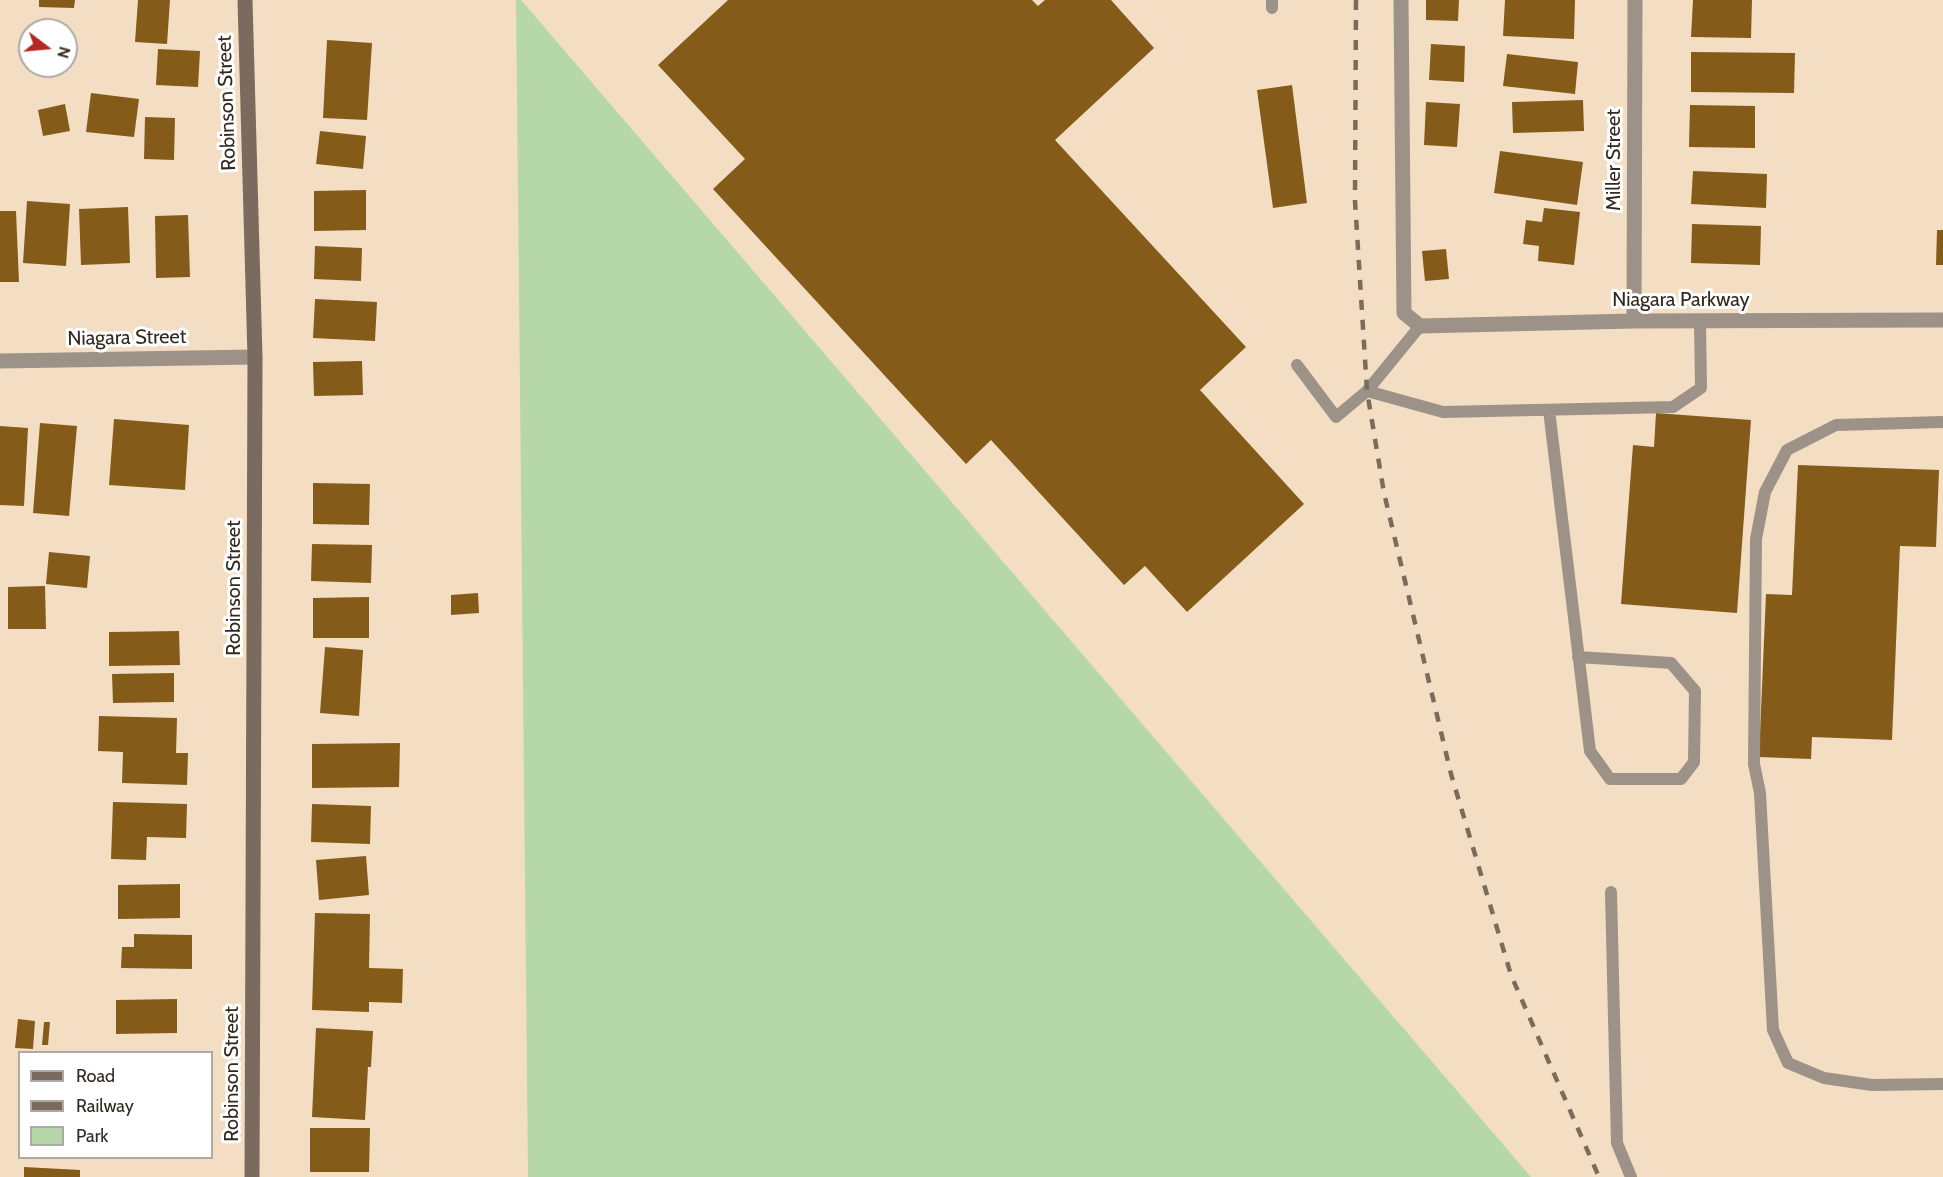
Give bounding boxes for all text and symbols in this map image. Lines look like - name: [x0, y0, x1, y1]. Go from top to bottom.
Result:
- north arrow: [18, 18, 78, 78]
- street label: Robinson Street: [213, 35, 241, 171]
- text: N: [53, 44, 75, 61]
- street label: Miller Street: [1602, 109, 1626, 211]
- street label: Niagara Parkway: [1612, 288, 1750, 312]
- street label: Niagara Street: [67, 325, 187, 351]
- street label: Robinson Street: [222, 520, 246, 656]
- street label: Robinson Street: [220, 1006, 244, 1142]
- legend: [18, 1051, 213, 1159]
- text: Road: [76, 1065, 115, 1087]
- text: Railway: [76, 1095, 134, 1117]
- text: Park: [76, 1125, 108, 1147]

